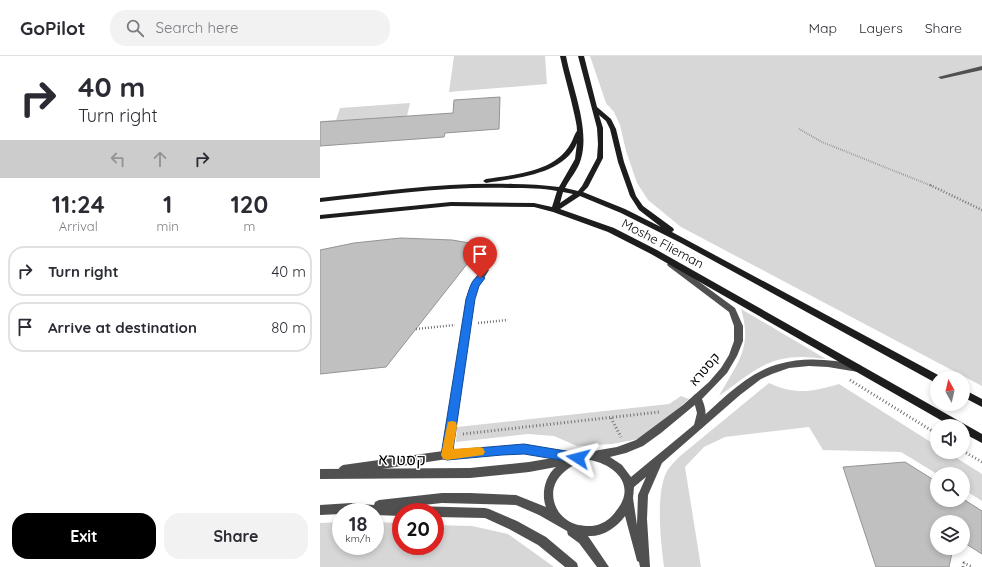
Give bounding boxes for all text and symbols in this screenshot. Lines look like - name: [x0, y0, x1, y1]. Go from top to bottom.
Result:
- search box: [110, 10, 390, 46]
- text: GoPilot: [20, 16, 86, 40]
- icon: search: [124, 17, 146, 39]
- text: Search here: [156, 18, 238, 37]
- text: Map: [808, 19, 837, 37]
- text: Layers: [859, 19, 903, 37]
- text: Share: [925, 19, 962, 37]
- text: 40 m: [78, 69, 145, 104]
- icon: right: [12, 72, 64, 124]
- text: Turn right: [78, 104, 158, 127]
- icon: left: [107, 148, 129, 170]
- icon: ahead: [149, 148, 171, 170]
- icon: right: [191, 148, 213, 170]
- text: 11:24: [52, 189, 105, 219]
- text: 1: [163, 189, 172, 219]
- text: 120: [230, 189, 268, 219]
- street label: Moshe Flieman: [619, 215, 707, 271]
- text: Arrival: [59, 218, 98, 234]
- text: min: [157, 218, 179, 234]
- text: m: [243, 218, 255, 234]
- pin: [463, 237, 497, 278]
- icon: arrive: [469, 243, 491, 265]
- icon: right: [14, 260, 36, 282]
- text: Turn right: [48, 262, 119, 281]
- text: 40 m: [271, 262, 306, 281]
- icon: arrive: [14, 316, 36, 338]
- text: Arrive at destination: [48, 318, 197, 337]
- text: 80 m: [271, 318, 306, 337]
- street label: קסטרא: [685, 349, 723, 389]
- north arrow: [930, 371, 970, 411]
- map controls: [930, 371, 970, 555]
- button: sound: [930, 419, 970, 459]
- position arrow: [557, 437, 599, 479]
- street label: קסטרא: [378, 449, 426, 469]
- button: search: [930, 467, 970, 507]
- speed limit sign: 20: [392, 503, 444, 555]
- text: 18: [349, 511, 367, 536]
- button: Exit: [12, 513, 156, 559]
- button: Share: [164, 513, 308, 559]
- button: layers: [930, 515, 970, 555]
- text: km/h: [345, 532, 371, 545]

